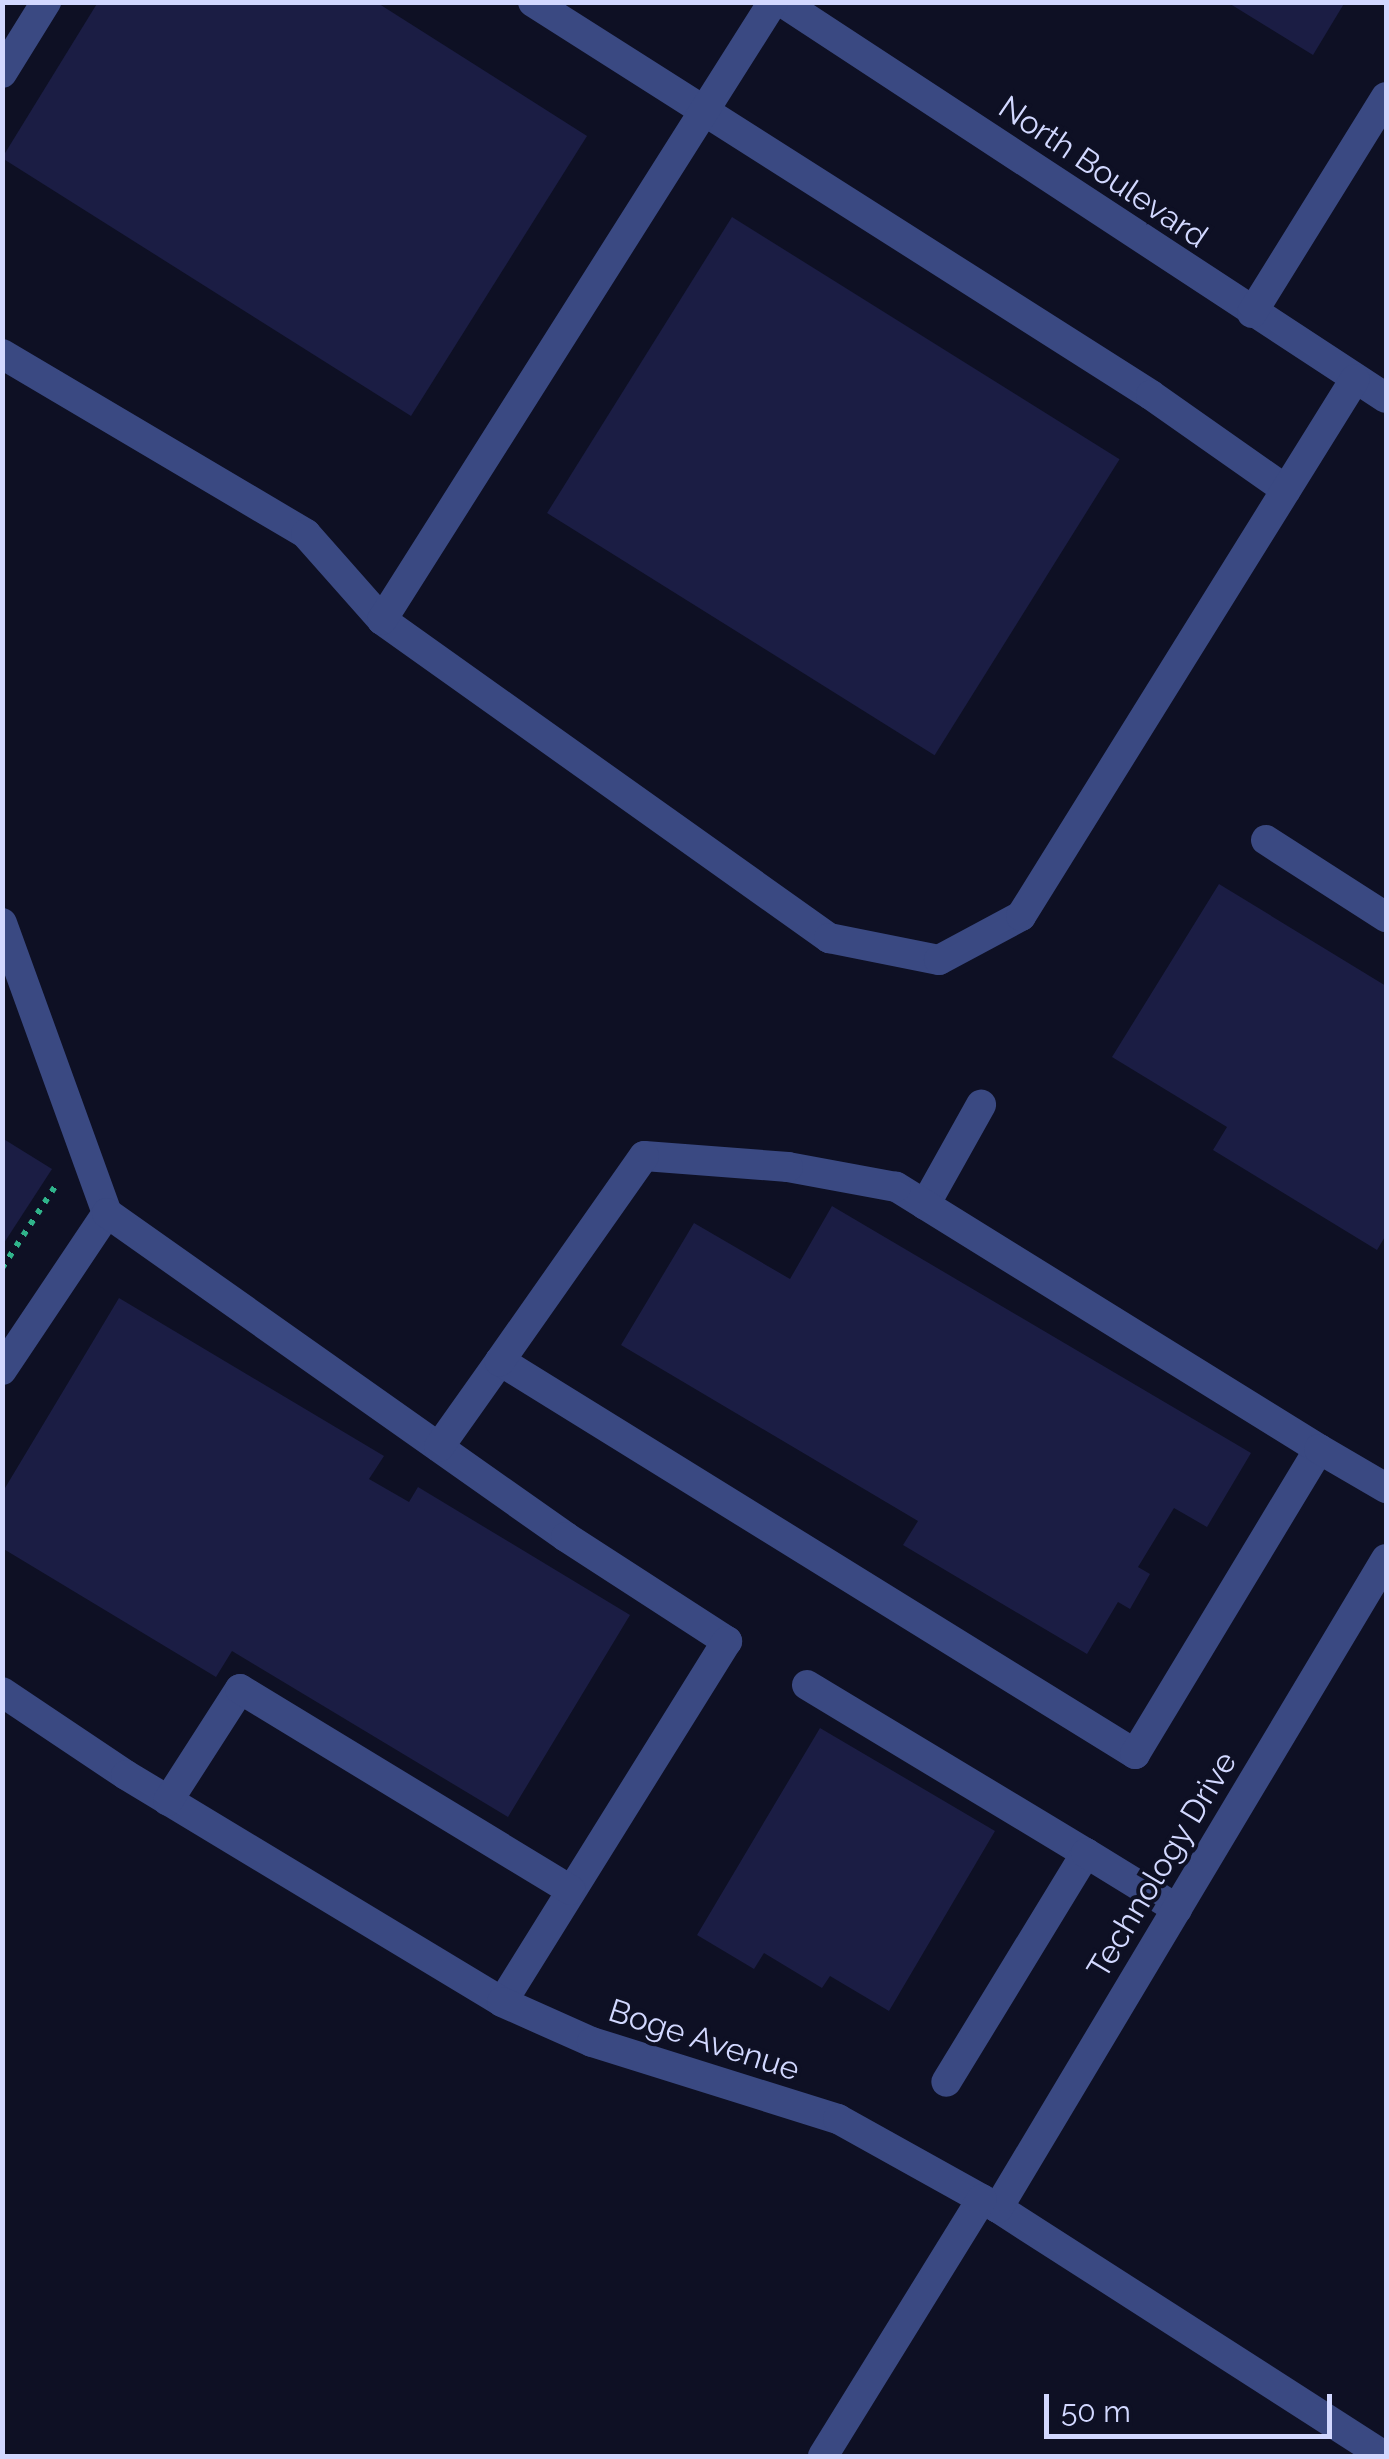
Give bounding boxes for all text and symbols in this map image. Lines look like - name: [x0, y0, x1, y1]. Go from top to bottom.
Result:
- street label: North Boulevard: [991, 88, 1215, 256]
- street label: Technology Drive: [1079, 1745, 1245, 1985]
- street label: Boge Avenue: [603, 1991, 805, 2089]
- scale bar: [1049, 2374, 1336, 2436]
- text: 50 m: [1061, 2394, 1131, 2429]

